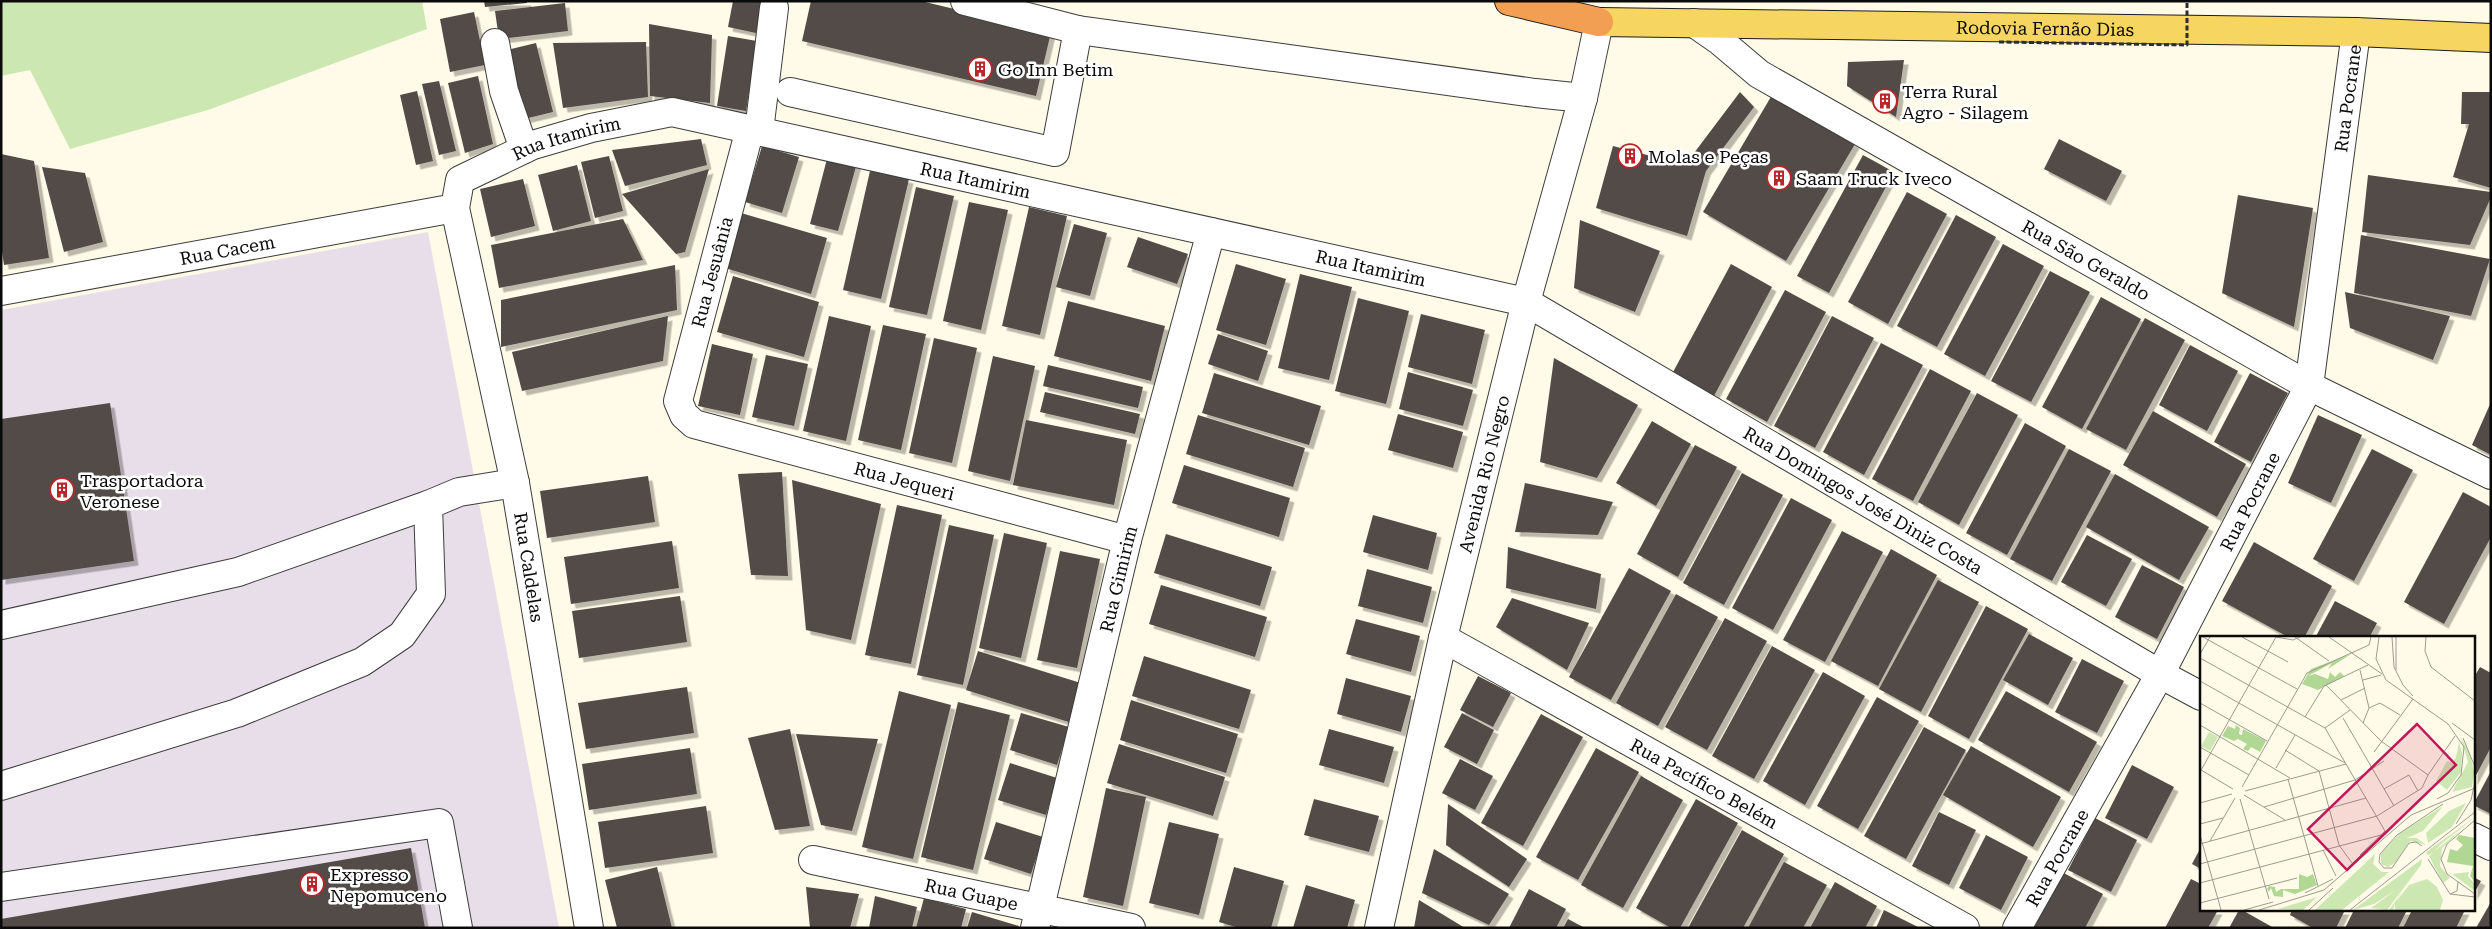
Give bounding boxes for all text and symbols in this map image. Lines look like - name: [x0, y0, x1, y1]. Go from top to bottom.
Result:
- street label: Rodovia Fernão Dias: [1956, 16, 2134, 40]
- street label: Rua Pocrane: [2330, 43, 2365, 153]
- building icon: Go Inn Betim: [967, 56, 993, 82]
- place label: Go Inn Betim: [998, 59, 1113, 80]
- place label: Terra Rural Agro - Silagem: [1902, 81, 2029, 123]
- building icon: Terra Rural Agro - Silagem: [1872, 88, 1898, 114]
- street label: Rua Itamirim: [508, 112, 622, 164]
- building icon: Molas e Peças: [1617, 143, 1643, 169]
- place label: Molas e Peças: [1648, 146, 1768, 167]
- street label: Rua Itamirim: [918, 157, 1033, 202]
- building icon: Saam Truck Iveco: [1766, 165, 1792, 191]
- place label: Saam Truck Iveco: [1796, 168, 1952, 189]
- street label: Rua Jesuânia: [687, 214, 737, 330]
- street label: Rua São Geraldo: [2019, 215, 2154, 304]
- street label: Rua Cacem: [178, 231, 277, 269]
- street label: Rua Itamirim: [1314, 245, 1428, 290]
- street label: Avenida Rio Negro: [1454, 393, 1513, 555]
- street label: Rua Domingos José Diniz Costa: [1740, 422, 1987, 578]
- street label: Rua Pocrane: [2215, 448, 2284, 554]
- street label: Rua Jequeri: [852, 457, 957, 504]
- place label: Trasportadora Veronese: [80, 470, 204, 512]
- building icon: Trasportadora Veronese: [49, 477, 75, 503]
- street label: Rua Caldelas: [510, 511, 548, 623]
- street label: Rua Gimirim: [1095, 523, 1141, 634]
- inset map: [2200, 636, 2474, 912]
- street label: Rua Pacífico Belém: [1627, 734, 1782, 833]
- street label: Rua Pocrane: [2021, 805, 2093, 910]
- place label: Expresso Nepomuceno: [330, 864, 447, 906]
- building icon: Expresso Nepomuceno: [299, 871, 325, 897]
- street label: Rua Guape: [923, 874, 1020, 914]

